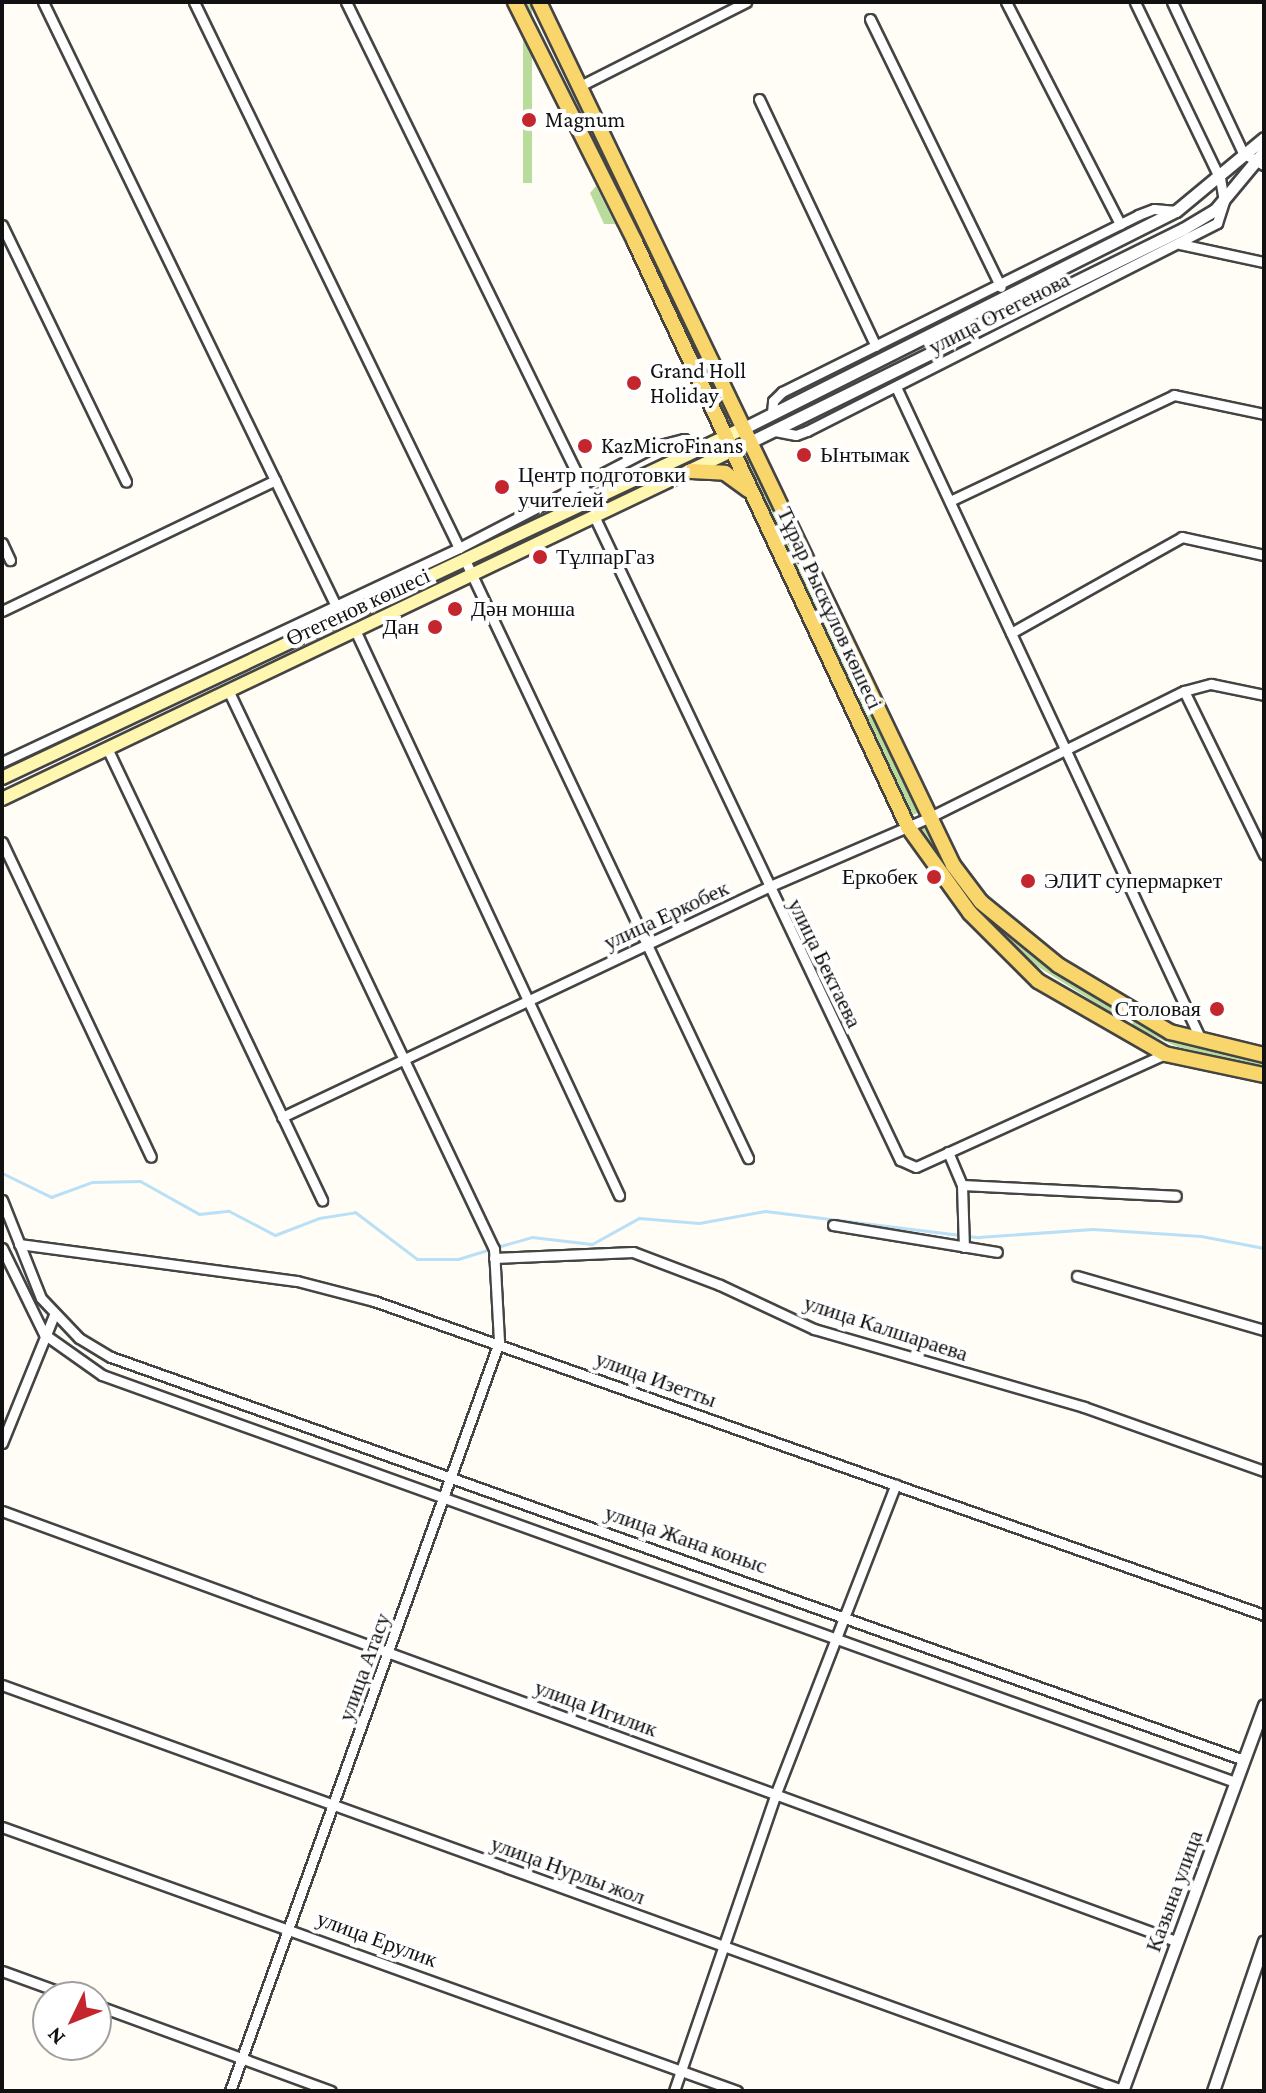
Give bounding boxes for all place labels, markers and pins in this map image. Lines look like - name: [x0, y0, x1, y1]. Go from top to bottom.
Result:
- place label: Magnum: [545, 107, 625, 133]
- marker: Magnum: [520, 111, 538, 129]
- place label: Grand Holl Holiday: [650, 357, 746, 408]
- marker: Grand Holl Holiday: [625, 374, 643, 392]
- place label: KazMicroFinans: [601, 433, 743, 459]
- marker: KazMicroFinans: [576, 437, 594, 455]
- place label: Ынтымак: [820, 442, 910, 468]
- marker: Ынтымак: [795, 446, 813, 464]
- place label: Центр подготовки учителей: [518, 461, 686, 512]
- marker: Центр подготовки учителей: [493, 478, 511, 496]
- place label: ТұлпарГаз: [556, 544, 655, 570]
- marker: ТұлпарГаз: [531, 548, 549, 566]
- place label: Дән монша: [471, 596, 575, 622]
- marker: Дән монша: [446, 600, 464, 618]
- place label: Дан: [382, 614, 419, 640]
- marker: Дан: [426, 618, 444, 636]
- place label: Еркобек: [842, 864, 918, 890]
- marker: Еркобек: [925, 868, 943, 886]
- place label: ЭЛИТ супермаркет: [1044, 868, 1222, 894]
- marker: ЭЛИТ супермаркет: [1019, 872, 1037, 890]
- place label: Столовая: [1115, 996, 1201, 1022]
- marker: Столовая: [1208, 1000, 1226, 1018]

